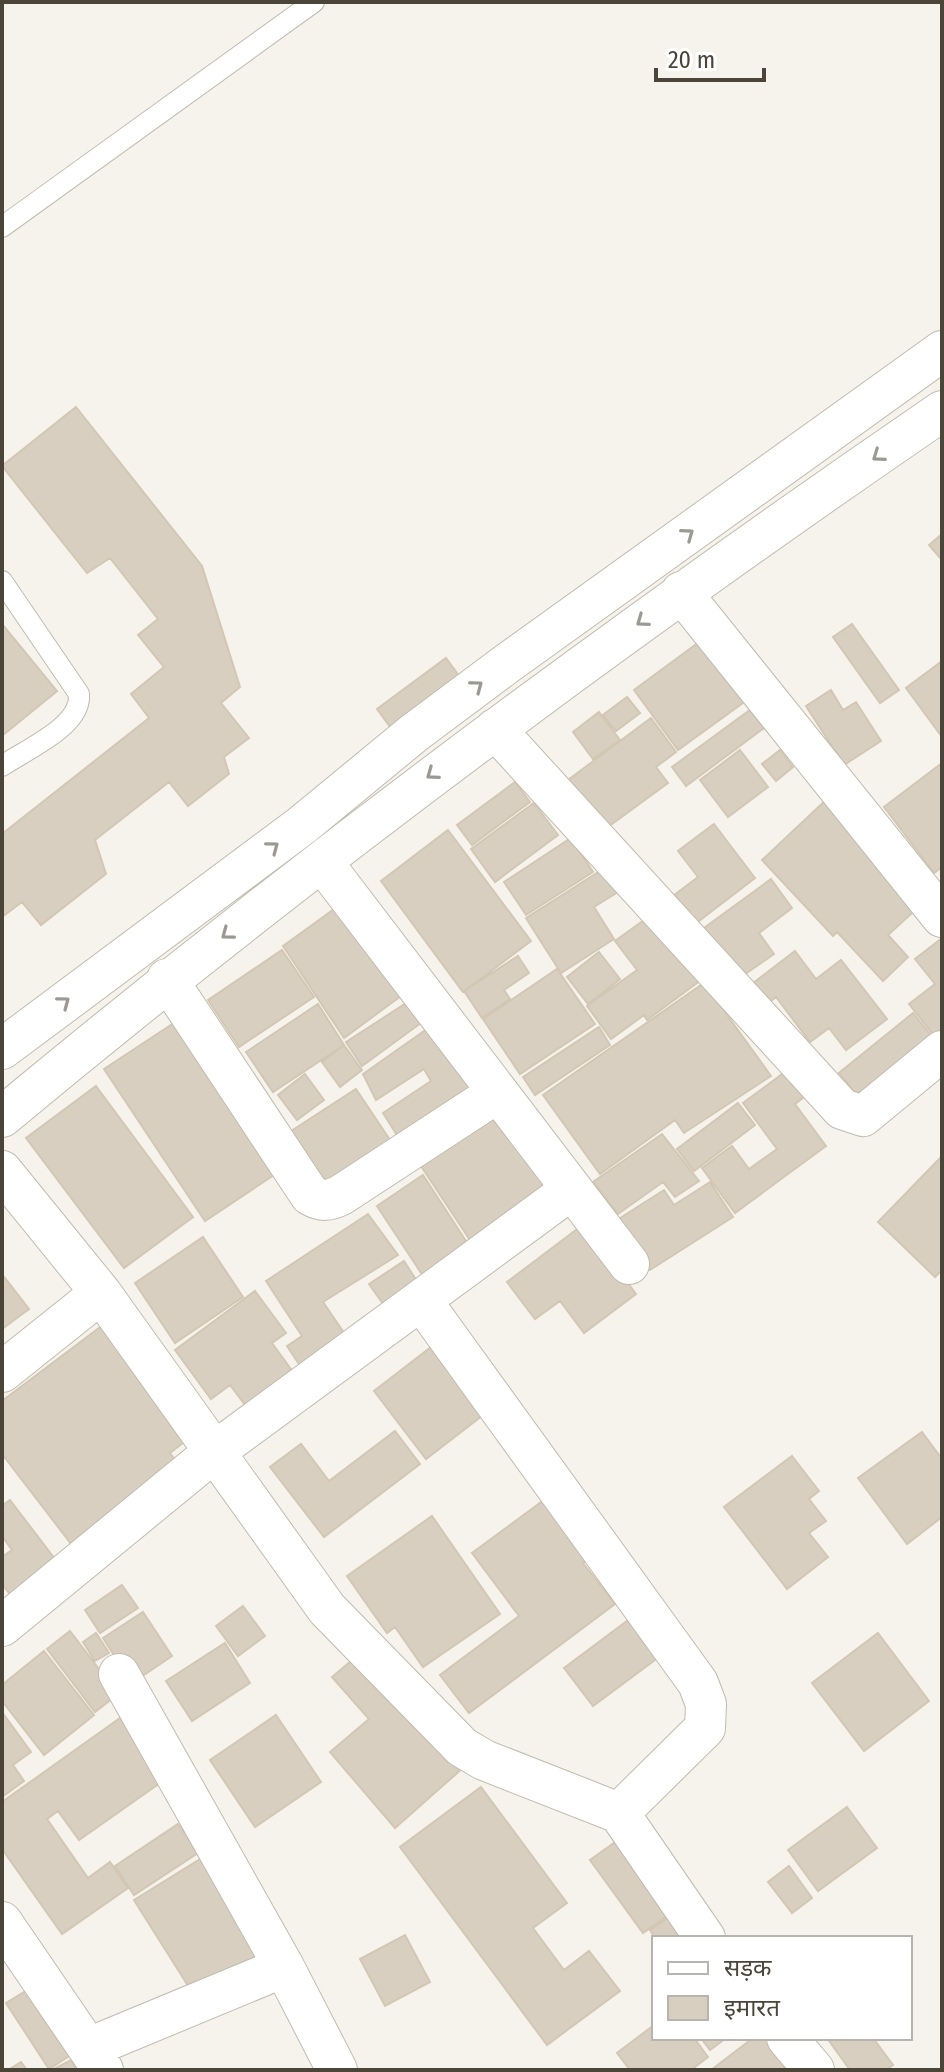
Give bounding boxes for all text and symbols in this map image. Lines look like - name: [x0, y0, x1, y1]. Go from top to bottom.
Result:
- scale bar: [656, 32, 764, 82]
- text: 20 m: [668, 46, 715, 74]
- one-way arrow: [872, 446, 886, 461]
- one-way arrow: [679, 530, 694, 544]
- one-way arrow: [636, 611, 651, 625]
- one-way arrow: [468, 681, 483, 696]
- one-way arrow: [426, 765, 441, 779]
- one-way arrow: [264, 842, 279, 857]
- one-way arrow: [222, 925, 236, 939]
- one-way arrow: [56, 998, 70, 1012]
- legend: [652, 1936, 912, 2040]
- text: सड़क: [724, 1954, 772, 1982]
- text: इमारत: [724, 1994, 781, 2022]

